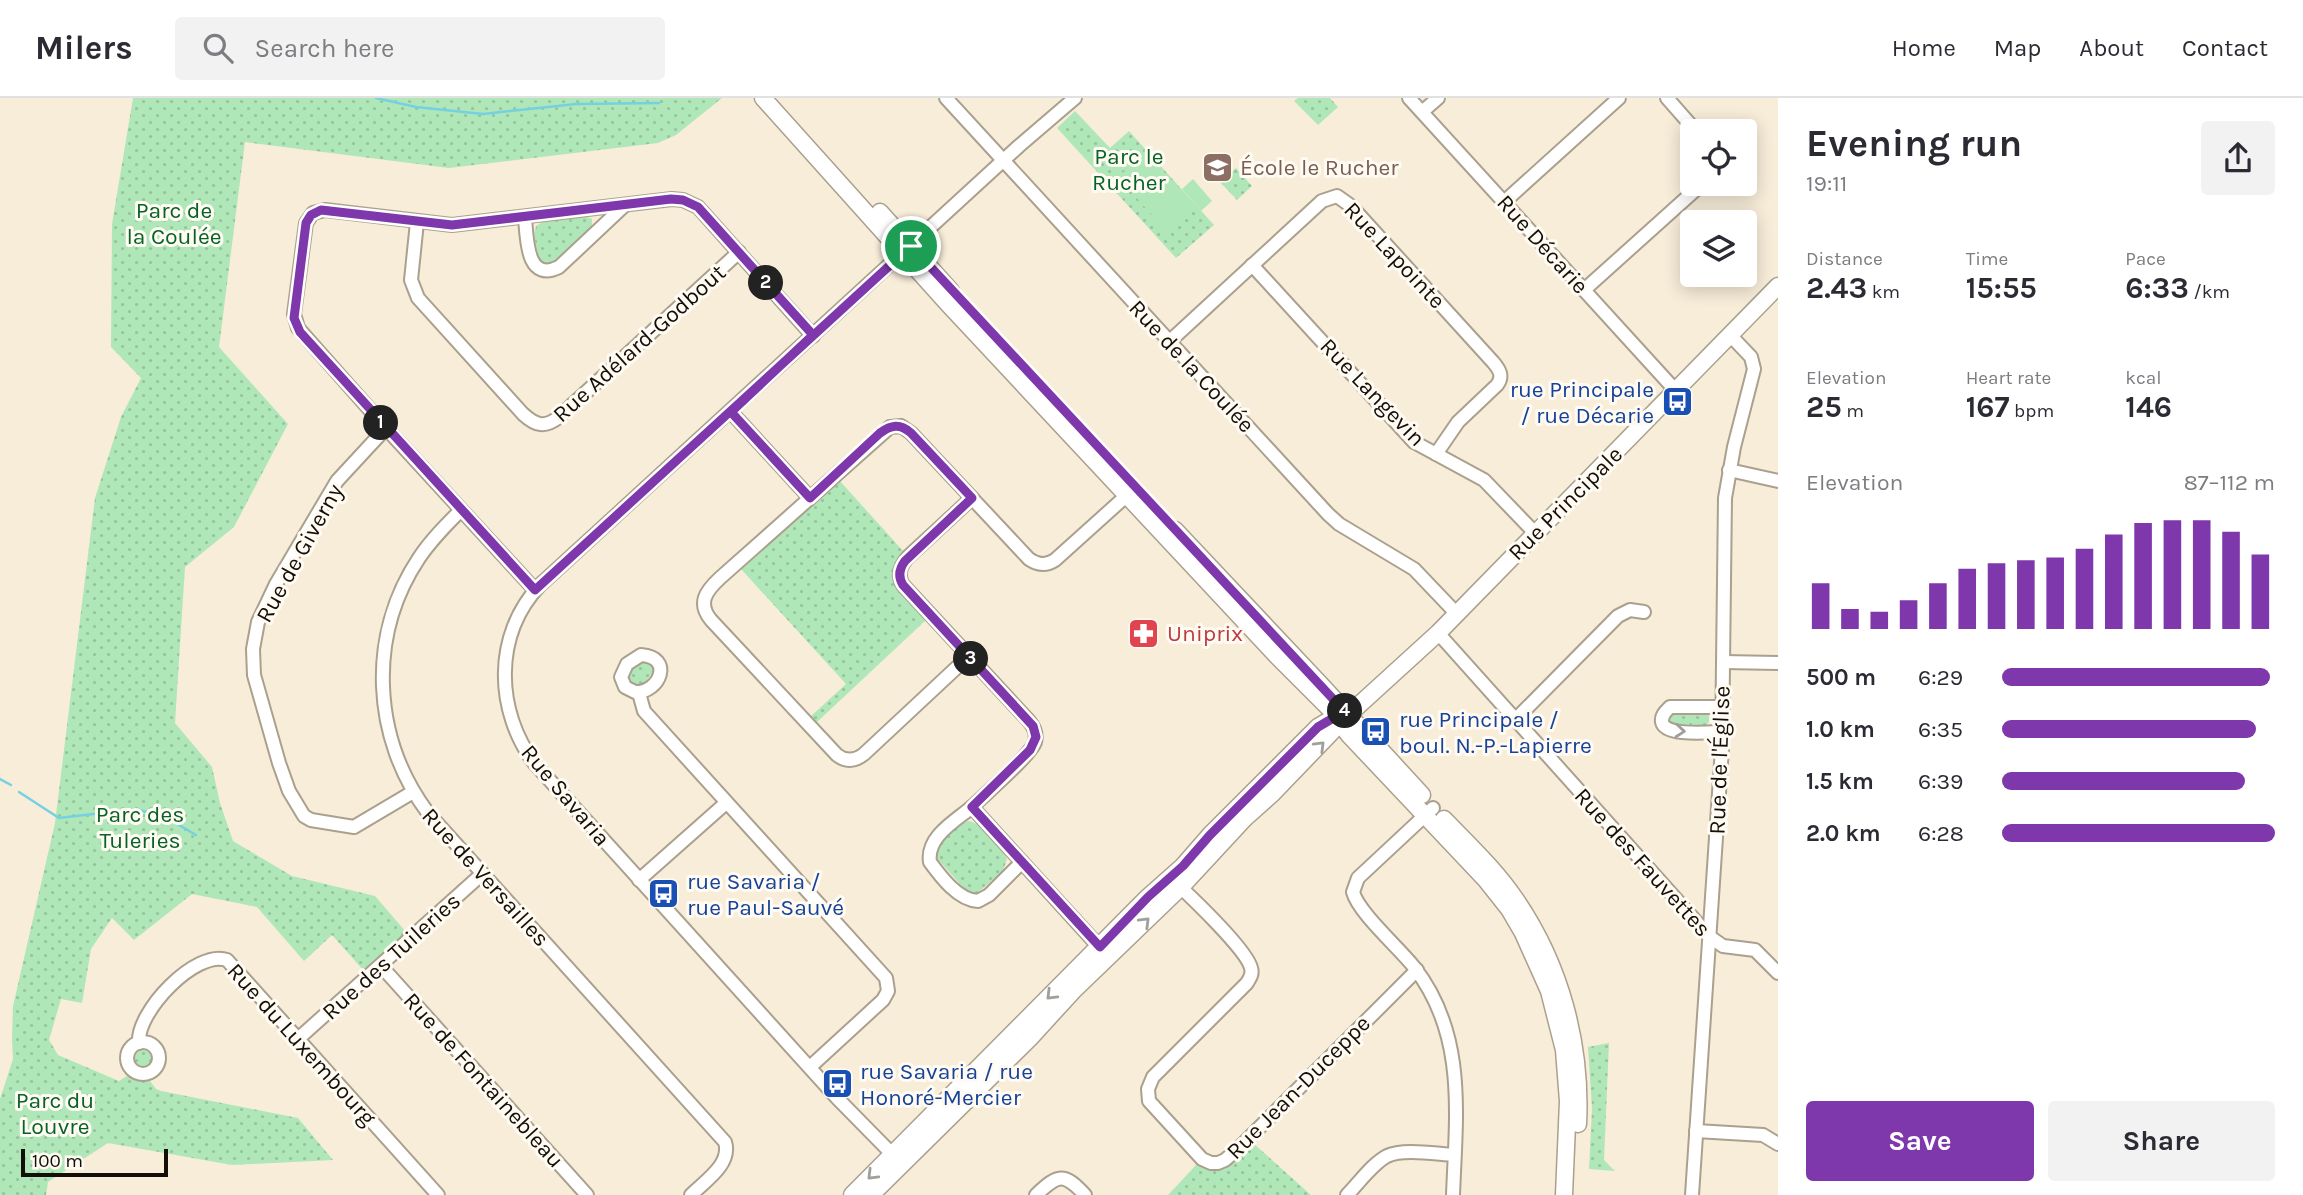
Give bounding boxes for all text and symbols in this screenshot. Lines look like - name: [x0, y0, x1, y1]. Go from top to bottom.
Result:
- search box: [175, 17, 665, 80]
- text: Milers: [35, 29, 133, 67]
- icon: search: [199, 29, 237, 67]
- text: Search here: [255, 33, 394, 64]
- text: Home: [1892, 34, 1956, 62]
- text: Map: [1994, 34, 2041, 62]
- text: About: [2079, 34, 2144, 62]
- text: Contact: [2182, 34, 2268, 62]
- map controls: [1680, 119, 1757, 287]
- button: locate: [1680, 119, 1757, 196]
- text: Evening run: [1806, 121, 2022, 166]
- button: share: [2201, 121, 2275, 195]
- park label: Parc le Rucher: [1092, 143, 1167, 196]
- school or university icon: École le Rucher: [1200, 150, 1234, 184]
- place label: École le Rucher: [1240, 154, 1399, 181]
- text: 19:11: [1806, 170, 1847, 197]
- street label: Rue Décarie: [1491, 189, 1594, 299]
- street label: Rue Lapointe: [1338, 196, 1451, 314]
- park label: Parc de la Coulée: [126, 197, 222, 250]
- button: layers: [1680, 210, 1757, 287]
- pin: [881, 216, 941, 276]
- icon: arrive: [892, 227, 930, 265]
- text: Distance: [1806, 248, 1883, 270]
- text: Time: [1966, 248, 2008, 270]
- text: Pace: [2125, 248, 2166, 270]
- street label: Rue Adélard-Godbout: [548, 259, 731, 428]
- pin: 2: [748, 266, 784, 300]
- text: 2.43: [1806, 270, 1867, 306]
- text: 15:55: [1966, 270, 2037, 306]
- text: 6:33: [2125, 270, 2189, 306]
- text: 2: [760, 271, 771, 293]
- text: km: [1867, 281, 1900, 303]
- text: /km: [2189, 281, 2230, 303]
- street label: Rue de la Coulée: [1123, 294, 1260, 438]
- street label: Rue Langevin: [1314, 333, 1431, 452]
- text: Elevation: [1806, 367, 1886, 389]
- text: Heart rate: [1966, 367, 2051, 389]
- text: kcal: [2125, 367, 2162, 389]
- place label: rue Principale / rue Décarie: [1510, 376, 1654, 429]
- bus stop icon: rue Principale / rue Décarie: [1660, 385, 1694, 419]
- text: 25: [1806, 389, 1842, 425]
- text: 167: [1966, 389, 2010, 425]
- text: 146: [2125, 389, 2172, 425]
- text: m: [1842, 400, 1864, 422]
- text: bpm: [2010, 400, 2054, 422]
- pin: 1: [364, 406, 398, 440]
- text: 1: [377, 411, 384, 433]
- street label: Rue Principale: [1503, 441, 1628, 566]
- text: Elevation: [1806, 469, 1903, 496]
- text: 87–112 m: [2184, 469, 2275, 496]
- street label: Rue de Giverny: [250, 479, 349, 627]
- pharmacy icon: Uniprix: [1127, 616, 1161, 650]
- place label: Uniprix: [1167, 620, 1243, 647]
- pin: 3: [954, 642, 988, 676]
- text: 3: [965, 647, 976, 669]
- text: 500 m: [1806, 664, 1876, 691]
- text: 6:29: [1918, 664, 1963, 691]
- street label: Rue de l'Église: [1703, 685, 1736, 835]
- pin: 4: [1328, 694, 1362, 728]
- text: 4: [1339, 699, 1350, 721]
- place label: rue Principale / boul. N.-P.-Lapierre: [1399, 706, 1592, 759]
- bus stop icon: rue Principale / boul. N.-P.-Lapierre: [1359, 715, 1393, 749]
- text: 1.0 km: [1806, 716, 1875, 743]
- text: 6:35: [1918, 716, 1963, 743]
- one-way arrow: [1675, 723, 1686, 738]
- street label: Rue Savaria: [515, 739, 616, 851]
- one-way arrow: [1311, 742, 1324, 755]
- text: 1.5 km: [1806, 768, 1874, 795]
- text: 6:39: [1918, 768, 1963, 795]
- street label: Rue des Fauvettes: [1569, 782, 1717, 942]
- park label: Parc des Tuleries: [96, 801, 184, 854]
- street label: Rue de Versailles: [416, 803, 555, 952]
- text: 2.0 km: [1806, 820, 1881, 847]
- text: 6:28: [1918, 820, 1964, 847]
- place label: rue Savaria / rue Paul-Sauvé: [687, 868, 844, 921]
- bus stop icon: rue Savaria / rue Paul-Sauvé: [647, 877, 681, 911]
- street label: Rue des Tuileries: [317, 887, 466, 1025]
- one-way arrow: [1137, 918, 1149, 930]
- street label: Rue du Luxembourg: [222, 958, 382, 1131]
- one-way arrow: [1047, 986, 1060, 999]
- street label: Rue de Fontainebleau: [398, 987, 569, 1173]
- street label: Rue Jean-Duceppe: [1221, 1010, 1376, 1165]
- place label: rue Savaria / rue Honoré-Mercier: [860, 1058, 1033, 1111]
- bus stop icon: rue Savaria / rue Honoré-Mercier: [820, 1067, 854, 1101]
- park label: Parc du Louvre: [16, 1087, 94, 1140]
- button: Save: [1806, 1101, 2034, 1181]
- button: Share: [2048, 1101, 2275, 1181]
- scale bar: [21, 1146, 168, 1178]
- text: 100 m: [32, 1150, 83, 1172]
- one-way arrow: [868, 1166, 881, 1179]

